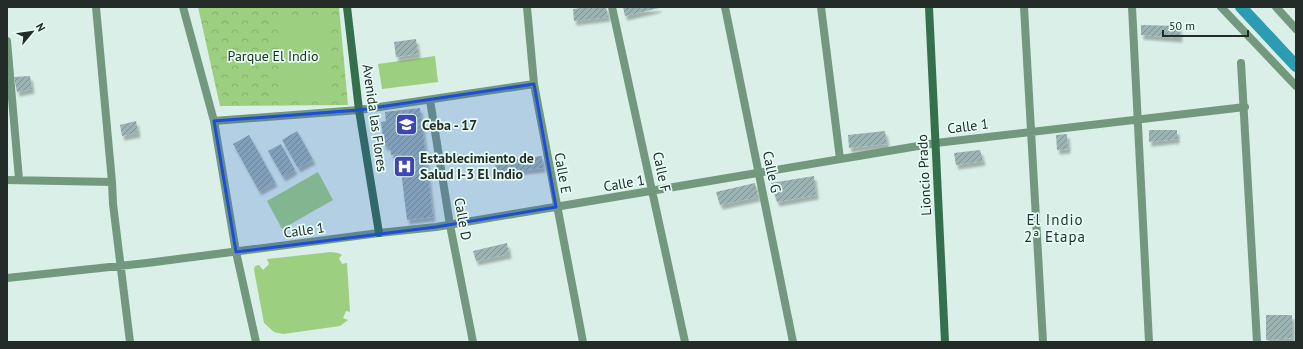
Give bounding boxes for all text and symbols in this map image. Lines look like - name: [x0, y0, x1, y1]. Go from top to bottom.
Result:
- north arrow: [12, 12, 52, 52]
- scale bar: [1163, 12, 1248, 38]
- text: 50 m: [1169, 18, 1195, 33]
- text: N: [33, 21, 49, 34]
- park label: Parque El Indio: [228, 47, 318, 65]
- street label: Avenida las Flores: [359, 63, 391, 173]
- school or university icon: Ceba - 17: [393, 112, 419, 138]
- street label: Calle 1: [946, 115, 990, 137]
- place label: Ceba - 17: [422, 116, 477, 134]
- street label: Lioncio Prado: [913, 134, 935, 216]
- place label: Establecimiento de Salud I-3 El Indio: [420, 149, 534, 183]
- street label: Calle G: [759, 149, 785, 195]
- street label: Calle F: [649, 150, 675, 194]
- street label: Calle E: [551, 151, 575, 195]
- hospital icon: Establecimiento de Salud I-3 El Indio: [392, 153, 418, 179]
- street label: Calle 1: [602, 171, 646, 195]
- street label: Calle D: [450, 196, 476, 242]
- district label: El Indio 2ª Etapa: [1024, 210, 1086, 246]
- street label: Calle 1: [282, 218, 326, 242]

